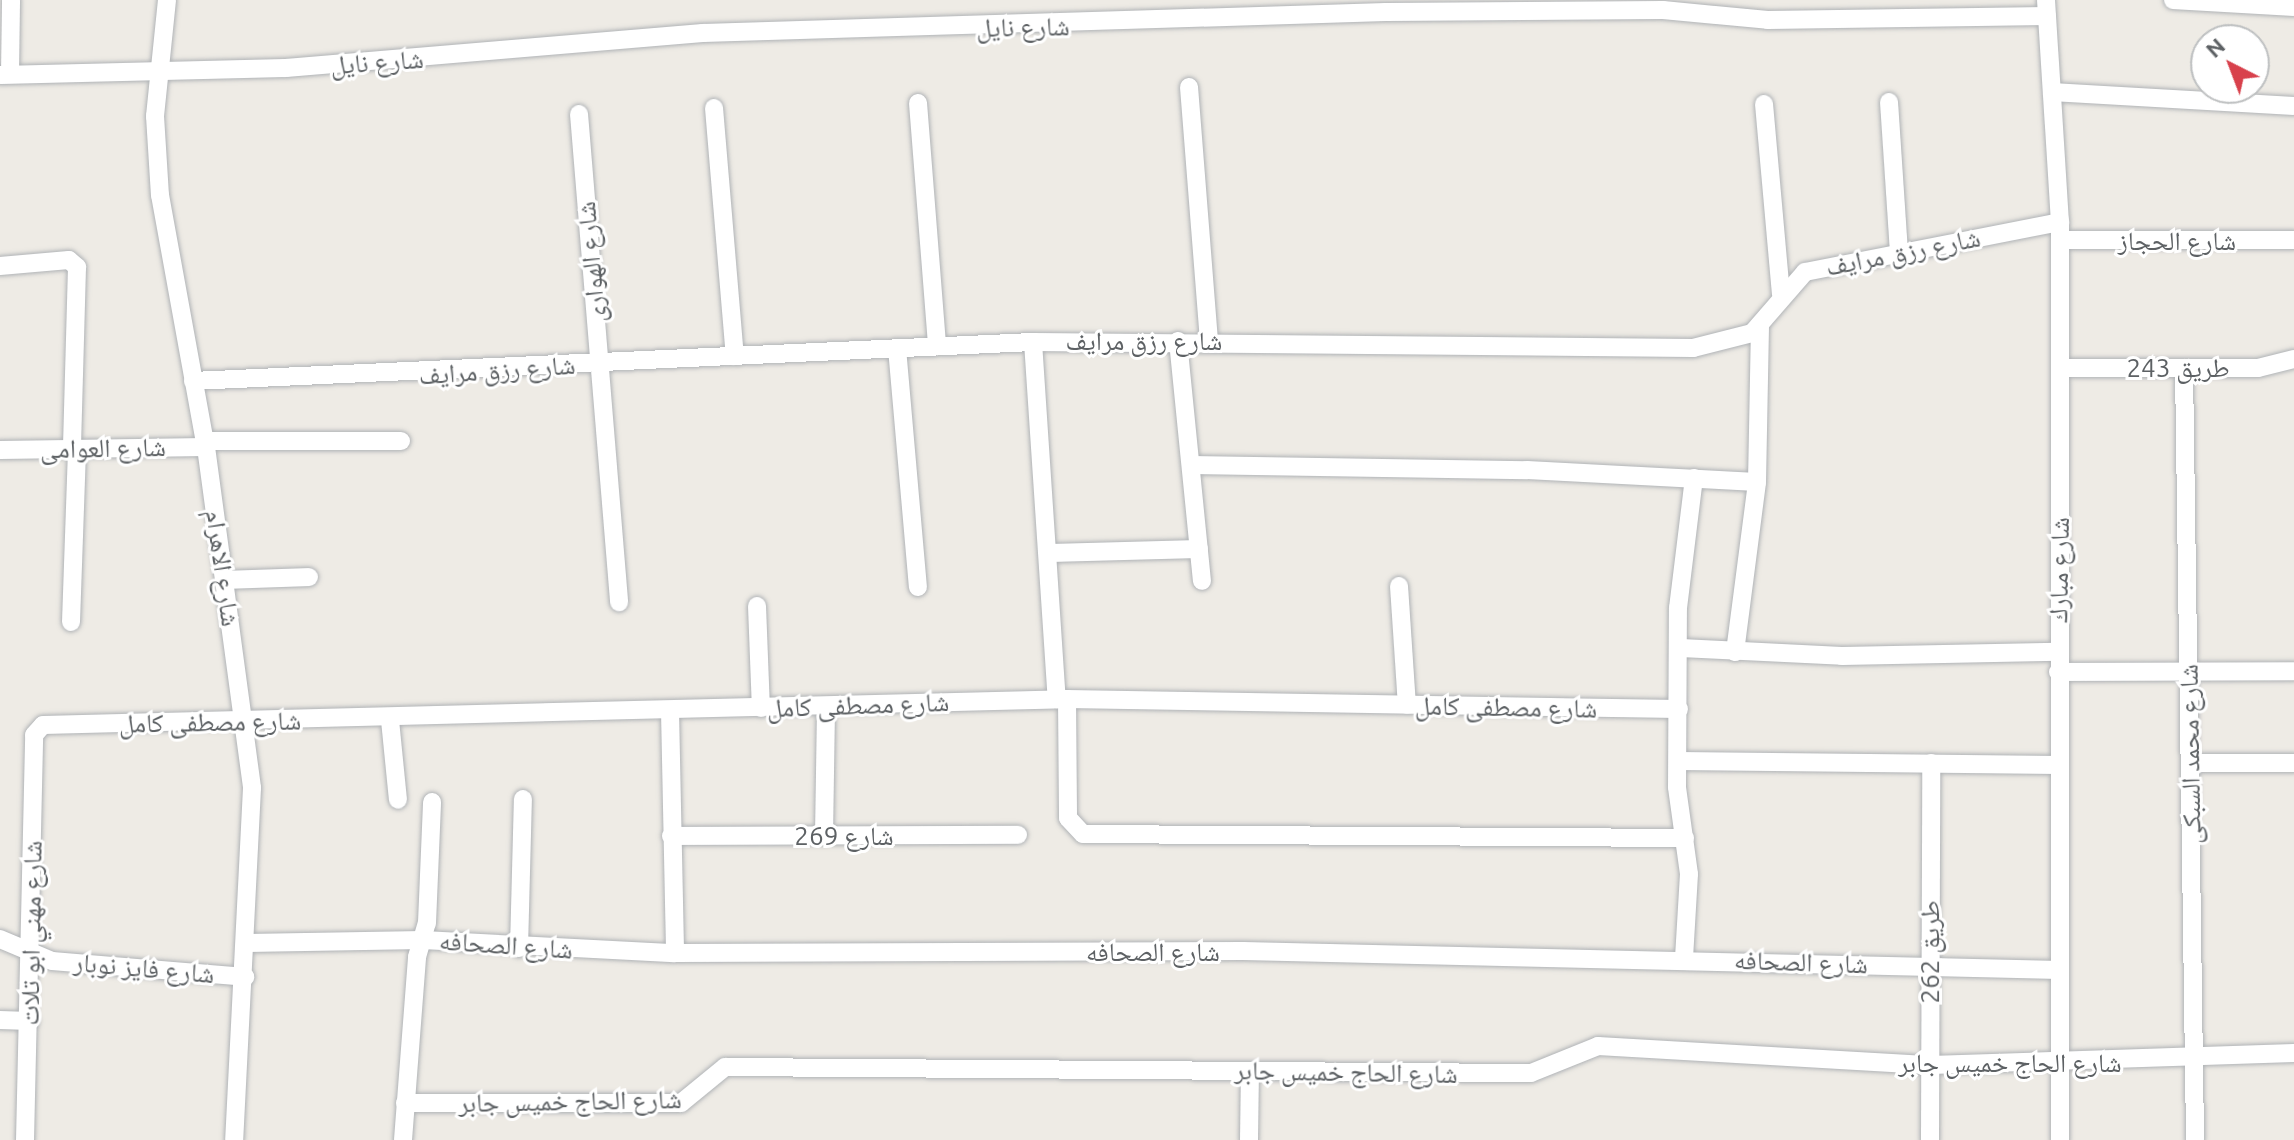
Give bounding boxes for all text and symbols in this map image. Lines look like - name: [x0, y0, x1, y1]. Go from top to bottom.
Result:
- street label: شارع نايل: [976, 11, 1070, 43]
- north arrow: [2190, 24, 2270, 104]
- text: N: [2200, 33, 2229, 62]
- street label: شارع نايل: [329, 43, 425, 81]
- street label: شارع الهوارى: [570, 200, 612, 324]
- street label: شارع رزق مرايف: [1823, 222, 1983, 282]
- street label: شارع الحجاز: [2118, 225, 2236, 257]
- street label: شارع رزق مرايف: [1066, 325, 1222, 357]
- street label: شارع رزق مرايف: [418, 349, 576, 391]
- street label: طريق 243: [2126, 352, 2230, 384]
- street label: شارع العوامى: [40, 431, 166, 465]
- street label: شارع الاهرام: [199, 508, 247, 628]
- street label: شارع مبارك: [2042, 517, 2076, 623]
- street label: شارع محمد السبكى: [2173, 664, 2207, 844]
- street label: شارع مصطفى كامل: [766, 686, 950, 724]
- street label: شارع مصطفى كامل: [1415, 690, 1597, 724]
- street label: شارع مصطفى كامل: [119, 705, 301, 739]
- street label: شارع 269: [794, 820, 894, 852]
- street label: شارع مهني ابو تلات: [14, 840, 48, 1026]
- street label: طريق 262: [1914, 900, 1946, 1004]
- street label: شارع الصحافه: [438, 925, 574, 965]
- street label: شارع الصحافه: [1086, 936, 1220, 968]
- street label: شارع الصحافه: [1734, 944, 1868, 980]
- street label: شارع فايز نوبار: [72, 946, 216, 990]
- street label: شارع الحاج خميس جابر: [1898, 1047, 2122, 1079]
- street label: شارع الحاج خميس جابر: [1234, 1054, 1458, 1090]
- street label: شارع الحاج خميس جابر: [458, 1083, 682, 1119]

